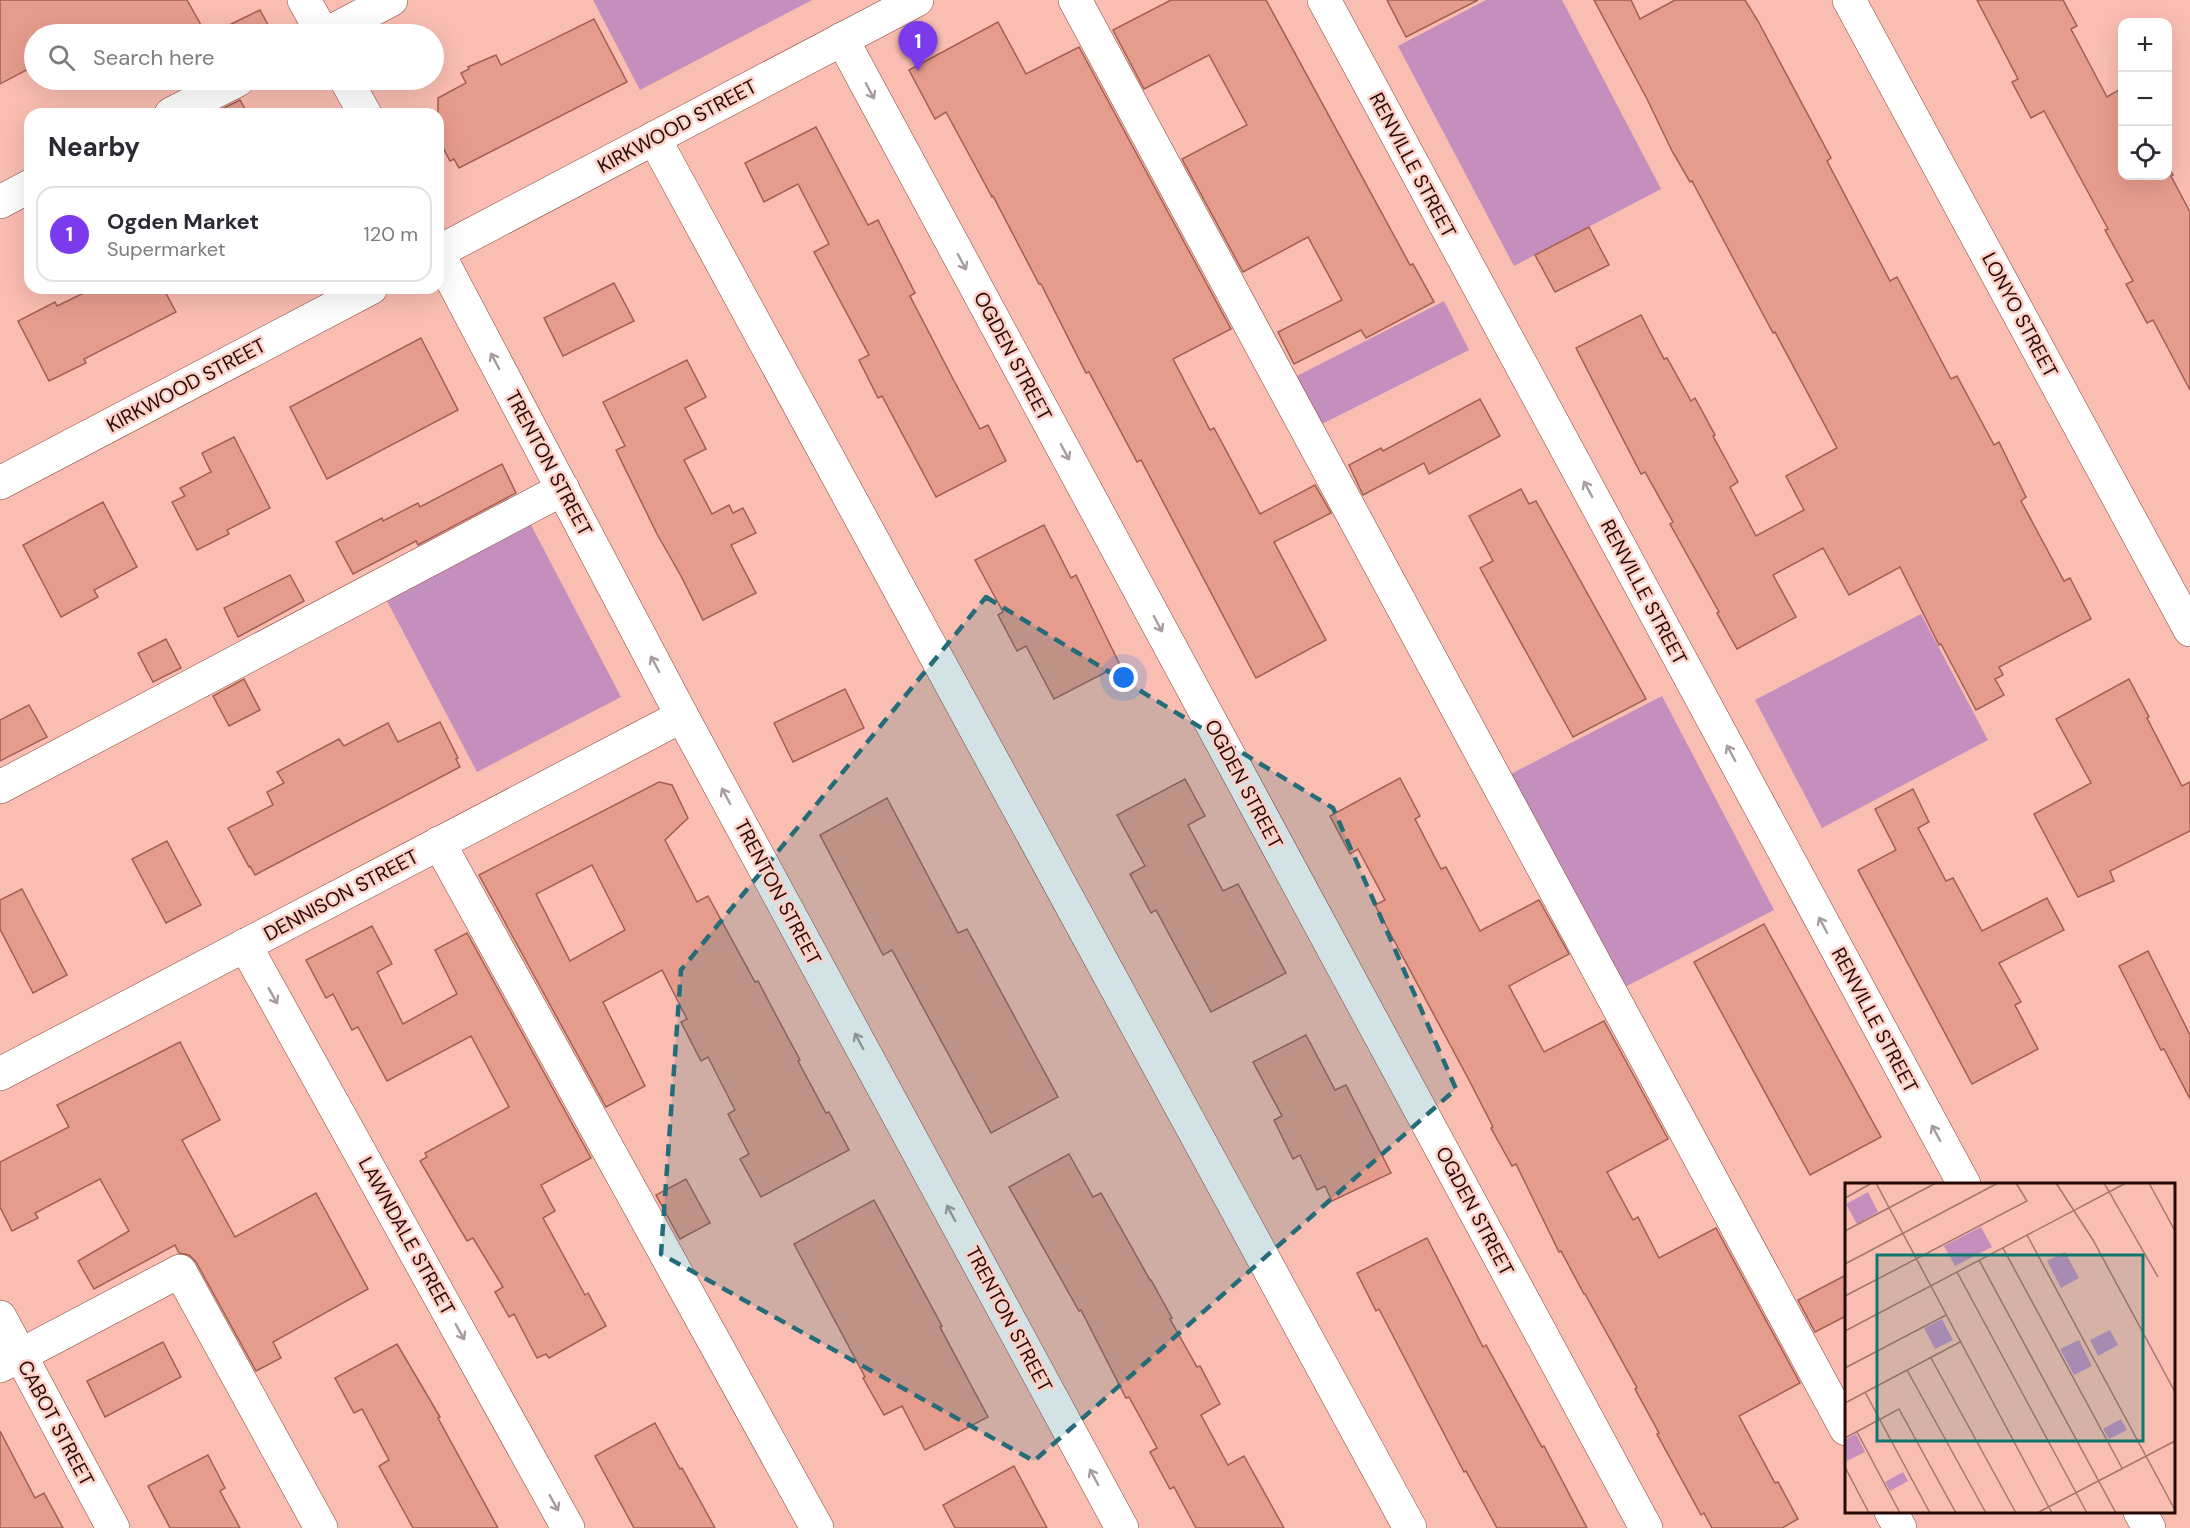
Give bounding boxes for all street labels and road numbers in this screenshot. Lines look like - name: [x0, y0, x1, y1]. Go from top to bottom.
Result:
- street label: KIRKWOOD STREET: [593, 73, 761, 179]
- street label: RENVILLE STREET: [1364, 88, 1462, 242]
- street label: LONYO STREET: [1976, 248, 2064, 382]
- street label: OGDEN STREET: [968, 287, 1058, 425]
- street label: KIRKWOOD STREET: [102, 332, 270, 438]
- street label: TRENTON STREET: [500, 386, 598, 540]
- street label: RENVILLE STREET: [1595, 515, 1693, 669]
- street label: OGDEN STREET: [1199, 715, 1289, 853]
- street label: TRENTON STREET: [729, 815, 827, 969]
- street label: DENNISON STREET: [259, 843, 423, 947]
- street label: RENVILLE STREET: [1826, 943, 1924, 1097]
- street label: OGDEN STREET: [1430, 1142, 1520, 1280]
- street label: LAWNDALE STREET: [353, 1152, 461, 1320]
- street label: TRENTON STREET: [960, 1242, 1058, 1396]
- street label: CABOT STREET: [12, 1356, 100, 1490]

